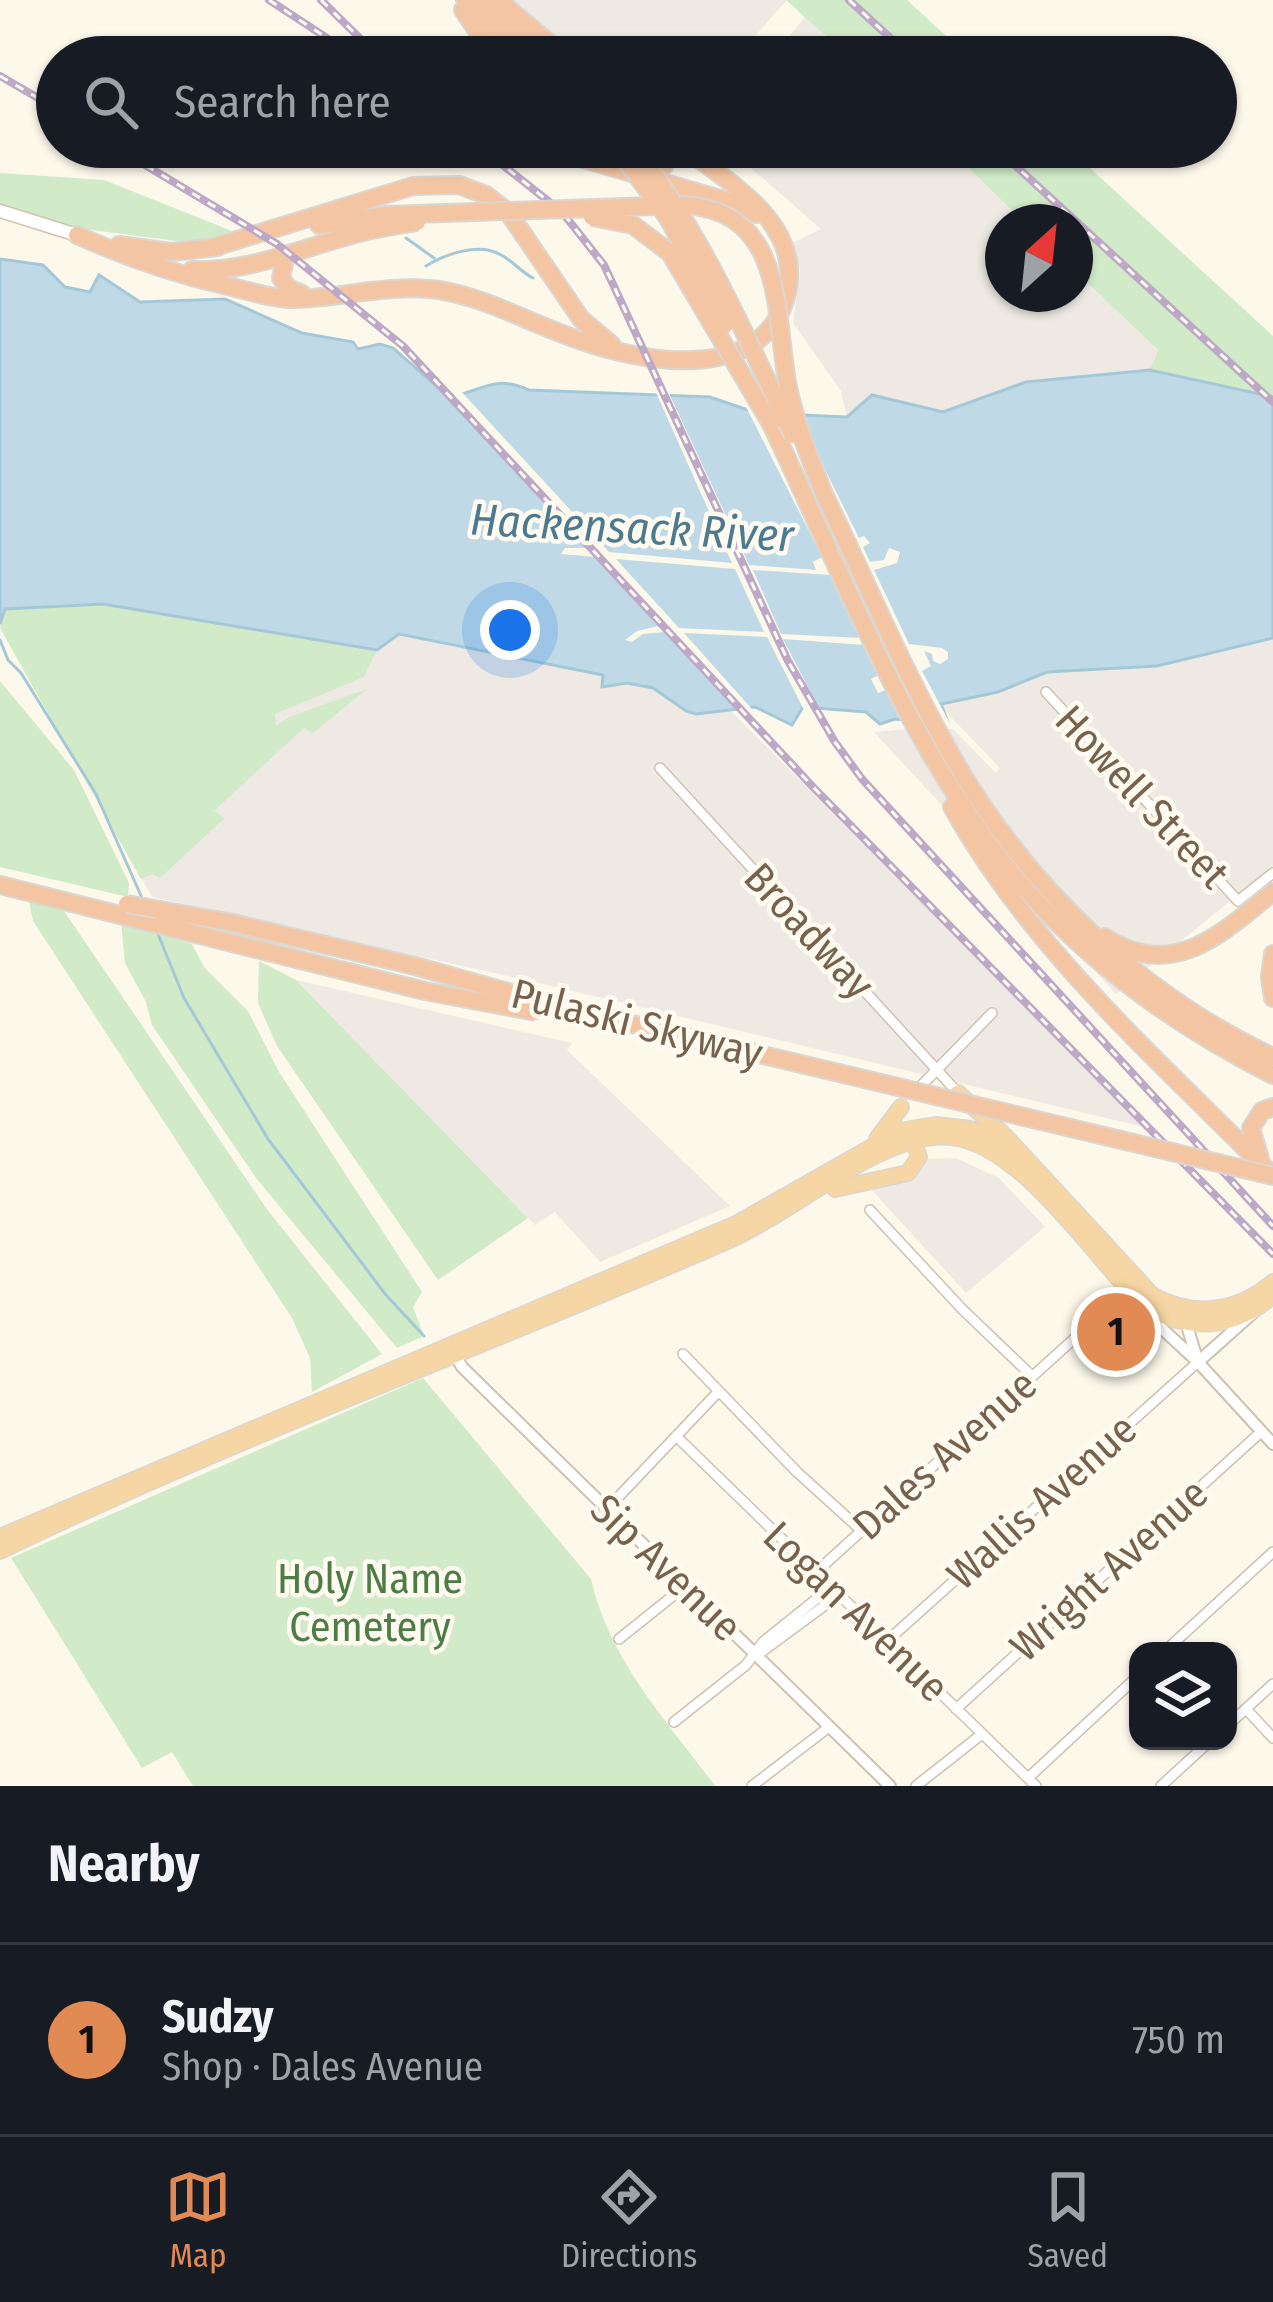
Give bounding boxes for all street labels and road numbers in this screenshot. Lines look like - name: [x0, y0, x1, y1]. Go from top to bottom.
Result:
- street label: Howell Street: [1045, 695, 1239, 899]
- street label: Broadway: [734, 853, 884, 1009]
- street label: Pulaski Skyway: [506, 969, 768, 1079]
- street label: Dales Avenue: [843, 1360, 1047, 1550]
- street label: Wallis Avenue: [937, 1404, 1147, 1600]
- street label: Wright Avenue: [1000, 1468, 1218, 1672]
- street label: Sip Avenue: [580, 1484, 752, 1652]
- street label: Logan Avenue: [753, 1512, 959, 1712]

